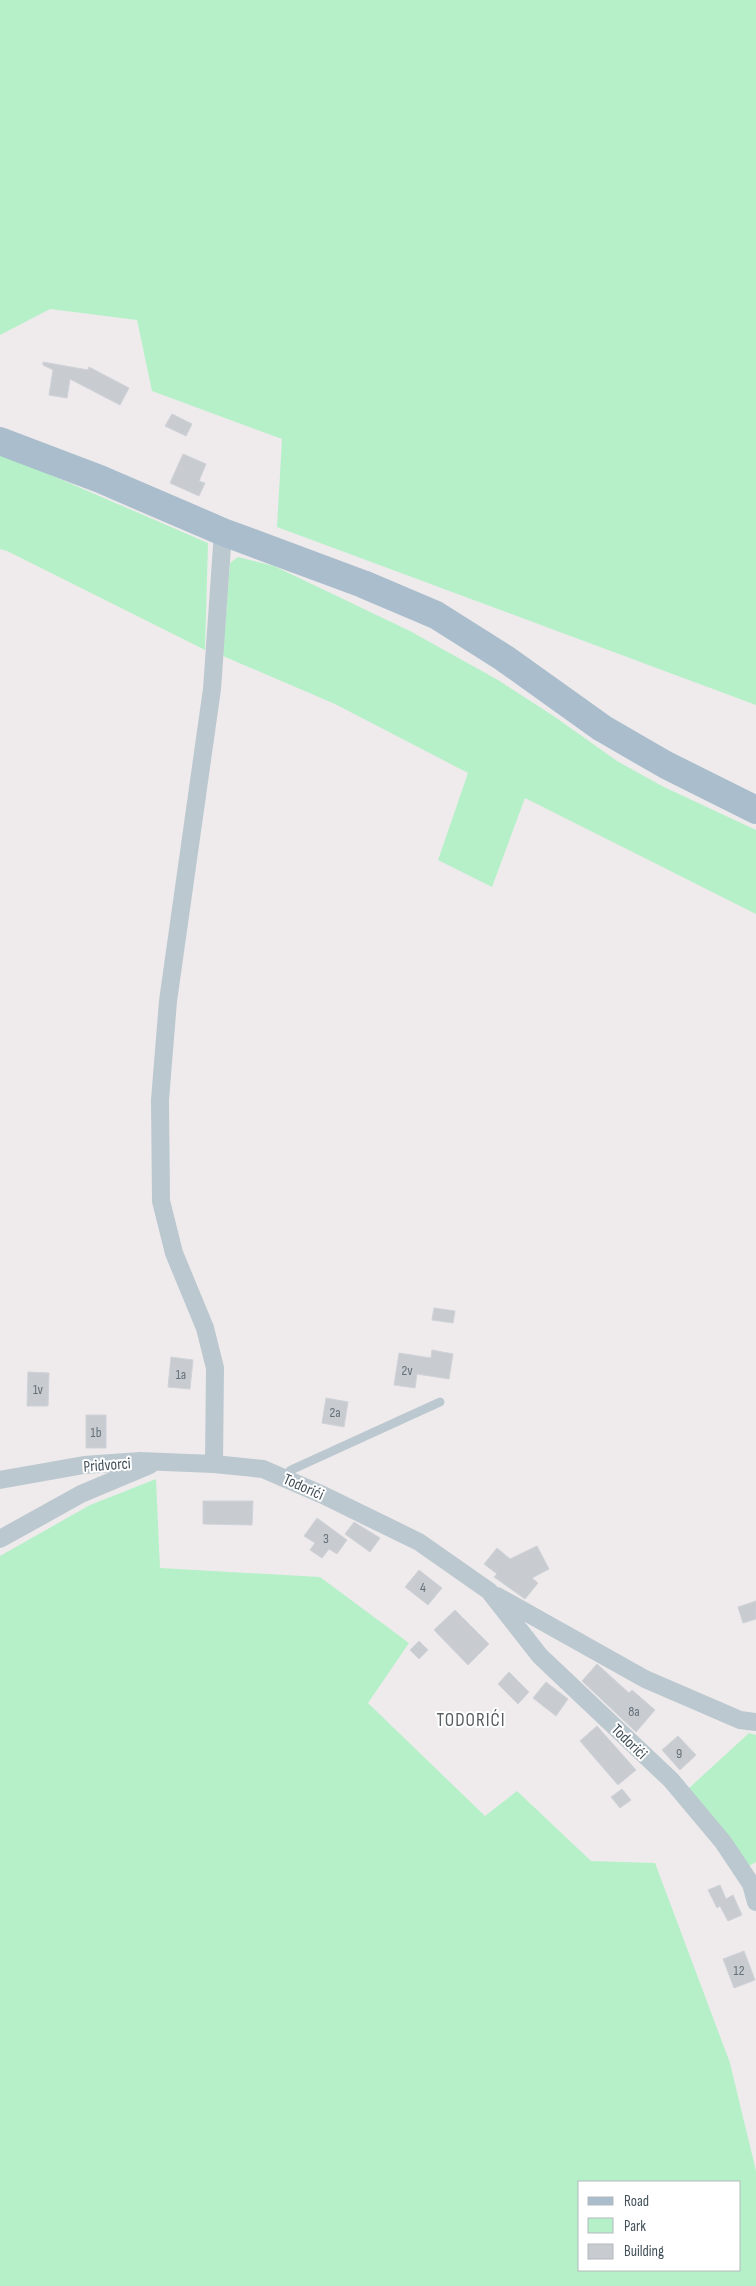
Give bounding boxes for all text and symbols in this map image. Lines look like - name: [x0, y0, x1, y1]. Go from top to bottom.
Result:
- house number: 2v: [401, 1362, 413, 1379]
- house number: 1a: [176, 1366, 186, 1383]
- house number: 1v: [33, 1381, 43, 1398]
- house number: 2a: [329, 1404, 341, 1421]
- house number: 1b: [91, 1424, 102, 1441]
- street label: Pridvorci: [83, 1454, 131, 1477]
- street label: Todorići: [280, 1470, 327, 1505]
- house number: 3: [323, 1530, 329, 1547]
- house number: 4: [420, 1579, 426, 1596]
- house number: 8a: [628, 1703, 640, 1720]
- district label: TODORIĆI: [436, 1709, 506, 1732]
- street label: Todorići: [607, 1721, 651, 1764]
- house number: 9: [676, 1745, 682, 1762]
- house number: 12: [734, 1962, 745, 1979]
- legend: [578, 2181, 741, 2271]
- text: Road: [624, 2192, 649, 2211]
- text: Park: [624, 2217, 646, 2236]
- text: Building: [624, 2242, 664, 2261]

